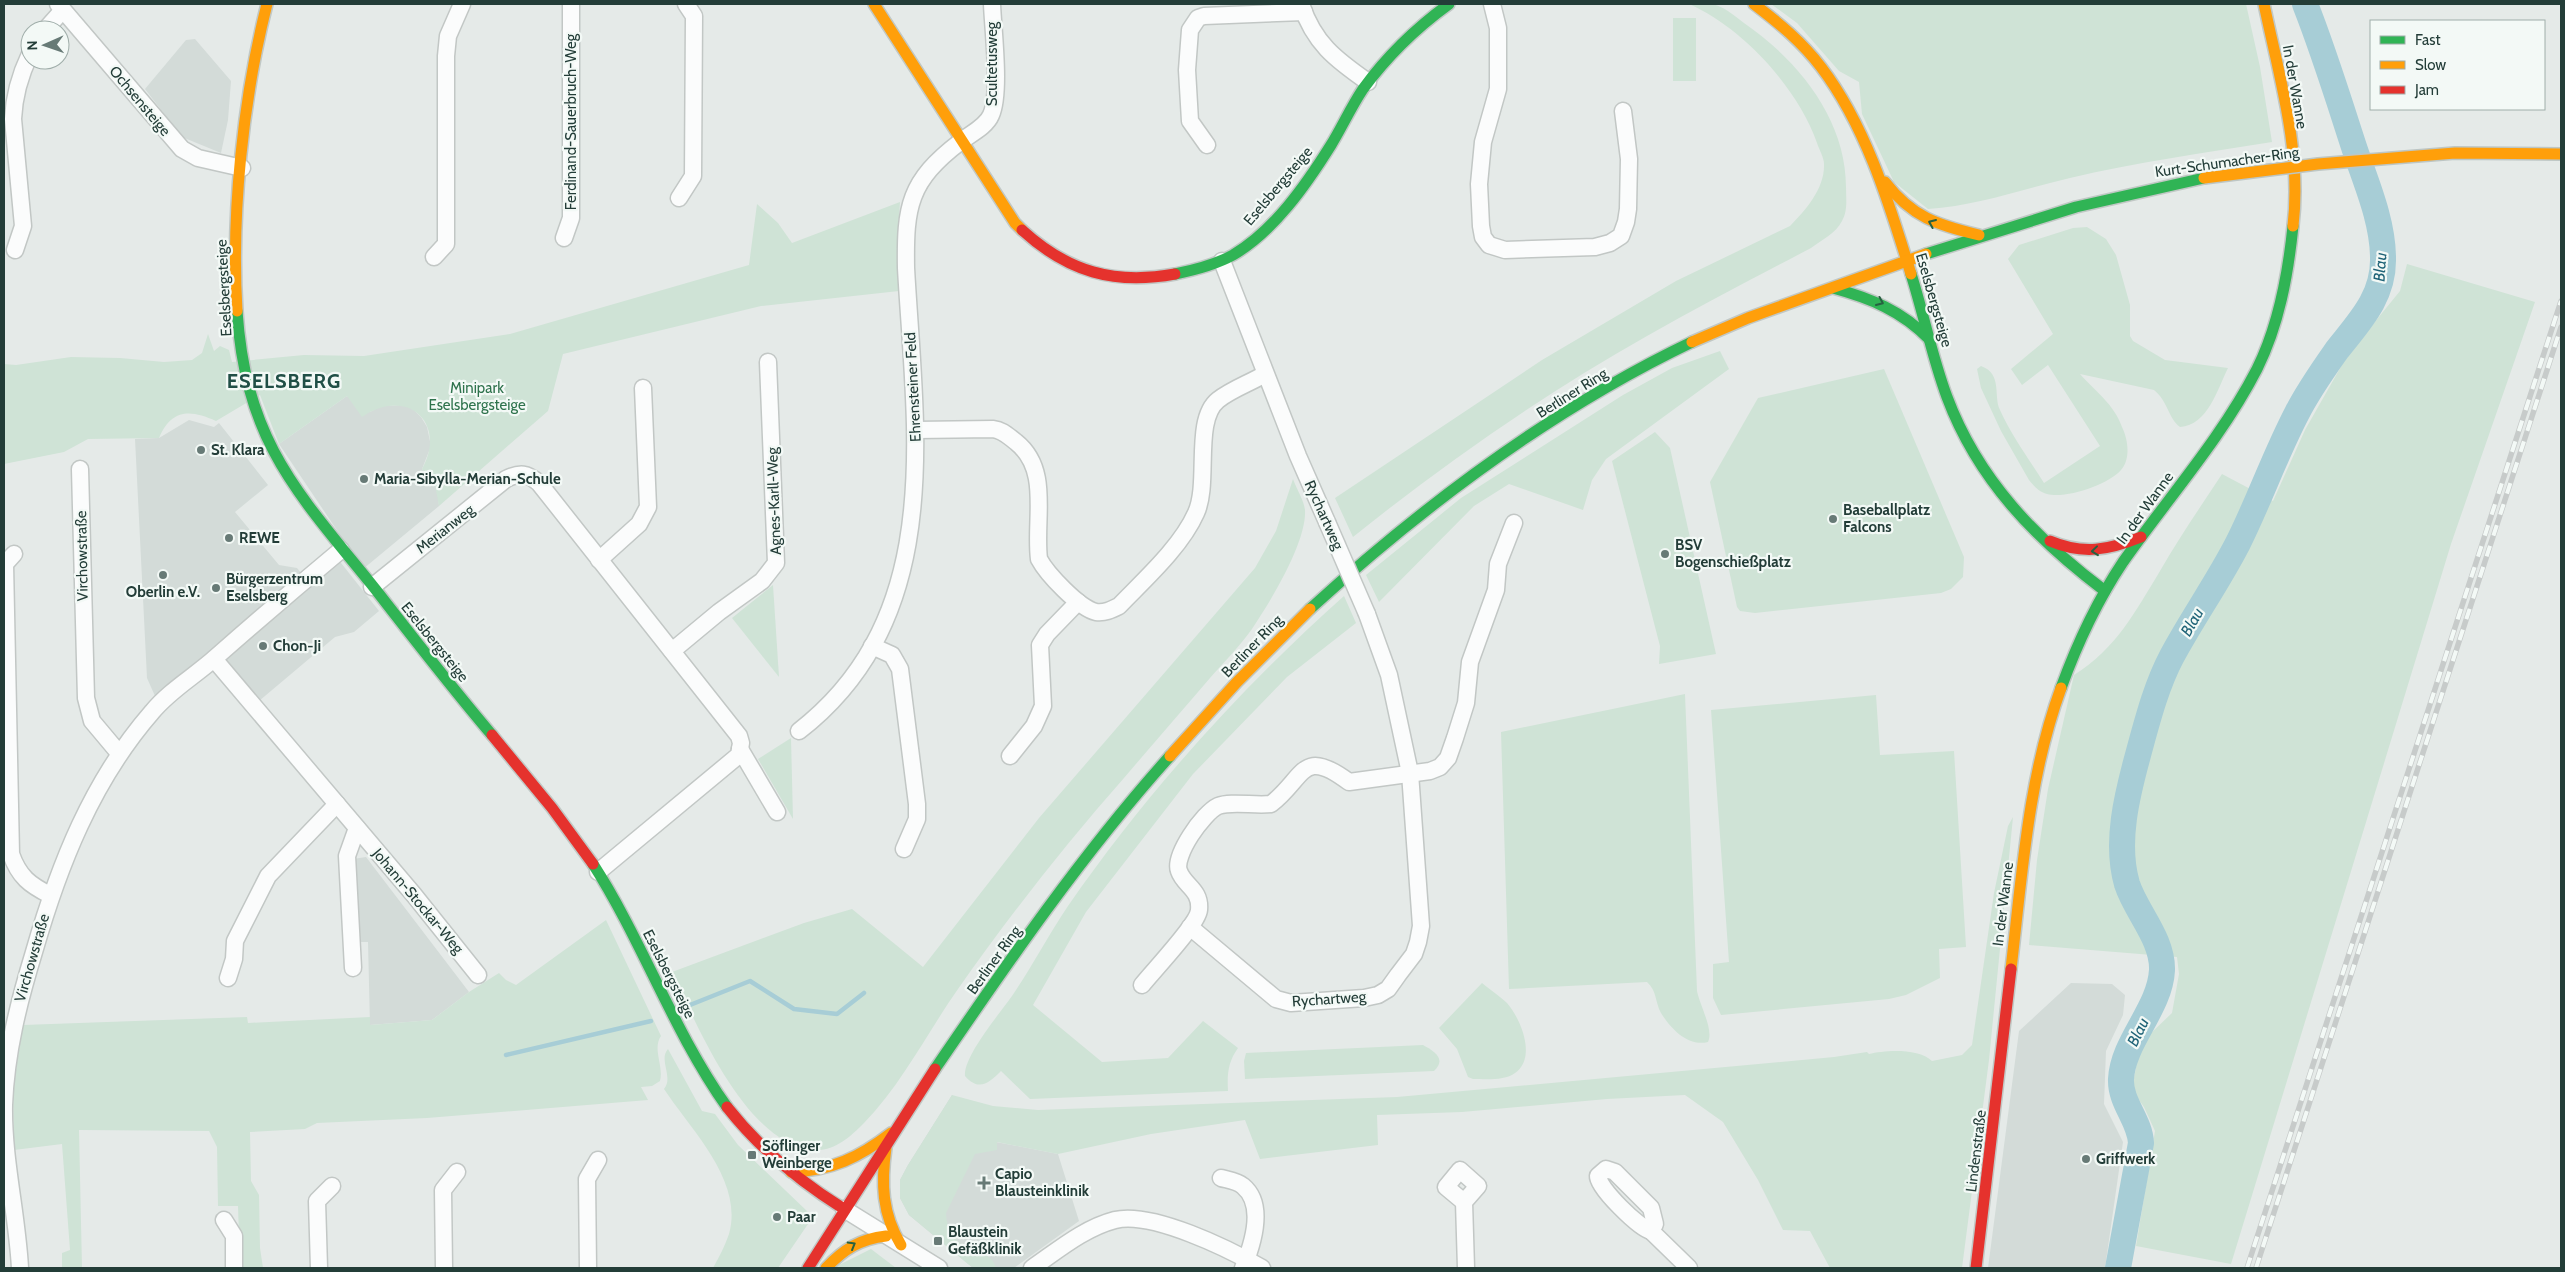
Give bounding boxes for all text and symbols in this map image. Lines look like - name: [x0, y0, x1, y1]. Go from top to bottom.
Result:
- north arrow: [20, 20, 70, 70]
- legend: [2370, 20, 2545, 110]
- street label: Scultetusweg: [983, 21, 1001, 106]
- text: Fast: [2415, 31, 2440, 49]
- street label: Ferdinand-Sauerbruch-Weg: [562, 33, 580, 210]
- text: N: [23, 40, 41, 51]
- street label: In der Wanne: [2279, 44, 2311, 131]
- text: Slow: [2415, 56, 2446, 74]
- street label: Ochsensteige: [106, 62, 175, 140]
- text: Jam: [2414, 81, 2439, 99]
- street label: Eselsbergsteige: [1240, 143, 1316, 229]
- street label: Kurt-Schumacher-Ring: [2154, 143, 2301, 181]
- one-way arrow: [1928, 218, 1937, 229]
- street label: Eselsbergsteige: [212, 239, 236, 337]
- street label: Eselsbergsteige: [1912, 251, 1956, 350]
- water label: Blau: [2370, 252, 2391, 282]
- one-way arrow: [1875, 296, 1884, 306]
- street label: Ehrensteiner Feld: [901, 332, 925, 442]
- street label: Berliner Ring: [1533, 364, 1611, 422]
- district label: ESELSBERG: [227, 369, 341, 393]
- park label: Minipark Eselsbergsteige: [428, 379, 526, 414]
- place label: St. Klara: [211, 441, 265, 459]
- marker: St. Klara: [195, 444, 207, 456]
- street label: Agnes-Karll-Weg: [763, 446, 785, 555]
- street label: In der Wanne: [2113, 468, 2177, 548]
- place label: Maria-Sibylla-Merian-Schule: [374, 470, 561, 488]
- marker: Maria-Sibylla-Merian-Schule: [358, 473, 370, 485]
- street label: Rychartweg: [1301, 477, 1348, 553]
- street label: Merianweg: [412, 500, 478, 557]
- place label: Baseballplatz Falcons: [1843, 501, 1930, 536]
- street label: Virchowstraße: [72, 510, 92, 602]
- marker: Baseballplatz Falcons: [1827, 513, 1839, 525]
- place label: REWE: [239, 529, 280, 547]
- marker: REWE: [223, 532, 235, 544]
- place label: BSV Bogenschießplatz: [1675, 536, 1791, 571]
- one-way arrow: [2091, 545, 2099, 556]
- marker: BSV Bogenschießplatz: [1659, 548, 1671, 560]
- marker: Oberlin e.V.: [157, 569, 169, 581]
- place label: Bürgerzentrum Eselsberg: [226, 570, 323, 605]
- marker: Bürgerzentrum Eselsberg: [210, 582, 222, 594]
- place label: Oberlin e.V.: [126, 583, 200, 601]
- street label: Eselsbergsteige: [397, 599, 473, 686]
- water label: Blau: [2176, 605, 2208, 639]
- street label: Berliner Ring: [1218, 611, 1287, 681]
- place label: Chon-Ji: [273, 637, 321, 655]
- marker: Chon-Ji: [257, 640, 269, 652]
- street label: Johann-Stockar-Weg: [368, 844, 468, 958]
- street label: In der Wanne: [1989, 860, 2017, 947]
- street label: Virchowstraße: [11, 912, 53, 1004]
- street label: Berliner Ring: [963, 922, 1025, 998]
- street label: Eselsbergsteige: [639, 927, 699, 1022]
- street label: Rychartweg: [1291, 987, 1367, 1011]
- water label: Blau: [2123, 1015, 2153, 1049]
- street label: Lindenstraße: [1962, 1108, 1990, 1193]
- place label: Söflinger Weinberge: [762, 1137, 832, 1172]
- marker: Söflinger Weinberge: [746, 1149, 758, 1161]
- place label: Griffwerk: [2096, 1150, 2156, 1168]
- marker: Griffwerk: [2080, 1153, 2092, 1165]
- place label: Capio Blausteinklinik: [995, 1165, 1090, 1200]
- marker: Capio Blausteinklinik: [977, 1176, 991, 1190]
- place label: Paar: [787, 1208, 816, 1226]
- marker: Paar: [771, 1211, 783, 1223]
- place label: Blaustein Gefäßklinik: [948, 1223, 1022, 1258]
- marker: Blaustein Gefäßklinik: [932, 1235, 944, 1247]
- one-way arrow: [846, 1241, 855, 1251]

